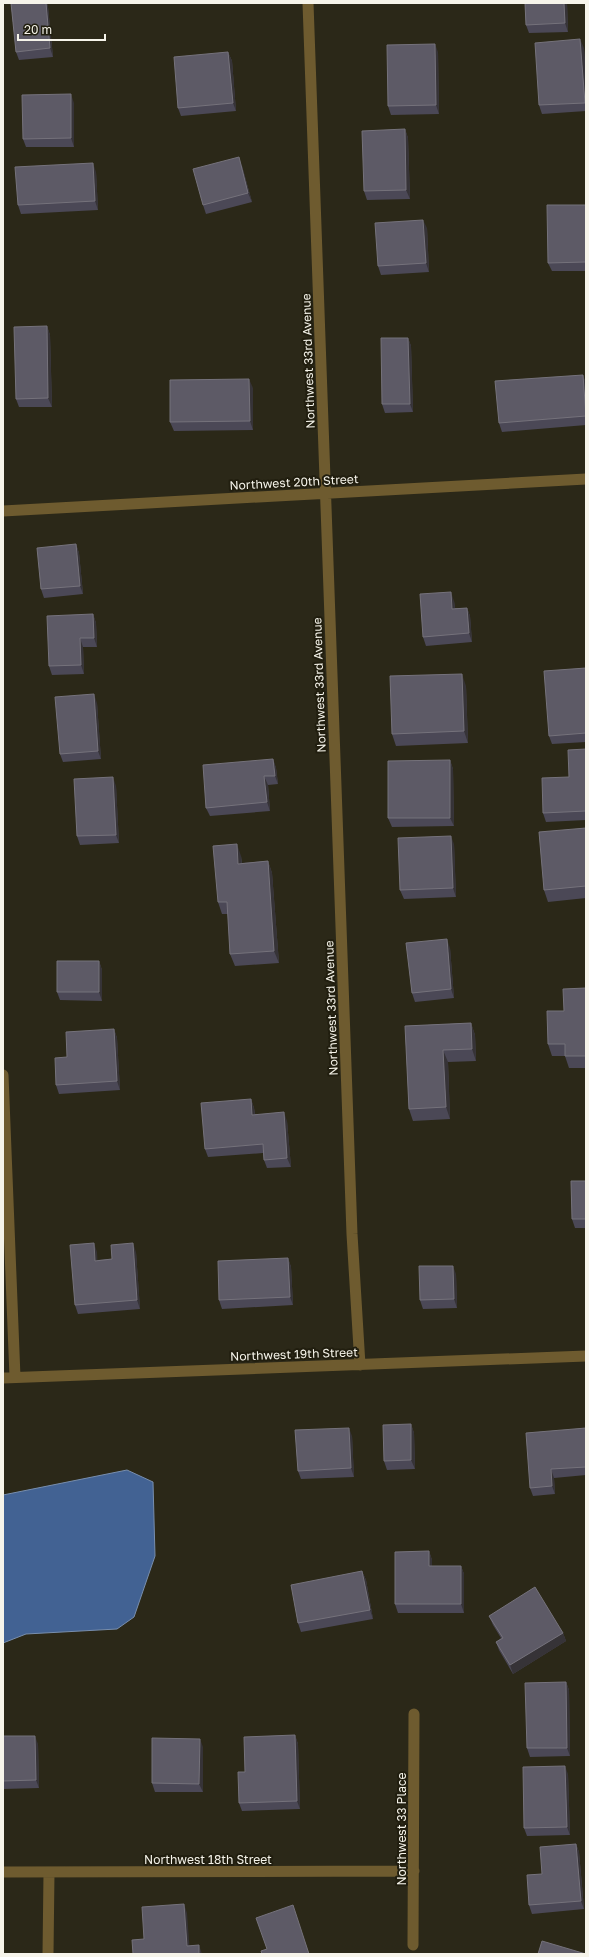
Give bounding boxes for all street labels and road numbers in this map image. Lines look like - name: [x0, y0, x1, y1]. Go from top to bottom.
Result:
- street label: Northwest 33rd Avenue: [298, 293, 318, 429]
- street label: Northwest 20th Street: [229, 471, 359, 493]
- street label: Northwest 33rd Avenue: [309, 617, 329, 753]
- street label: Northwest 33rd Avenue: [321, 940, 341, 1076]
- street label: Northwest 19th Street: [230, 1344, 358, 1364]
- street label: Northwest 33 Place: [394, 1772, 409, 1886]
- street label: Northwest 18th Street: [144, 1852, 272, 1867]

